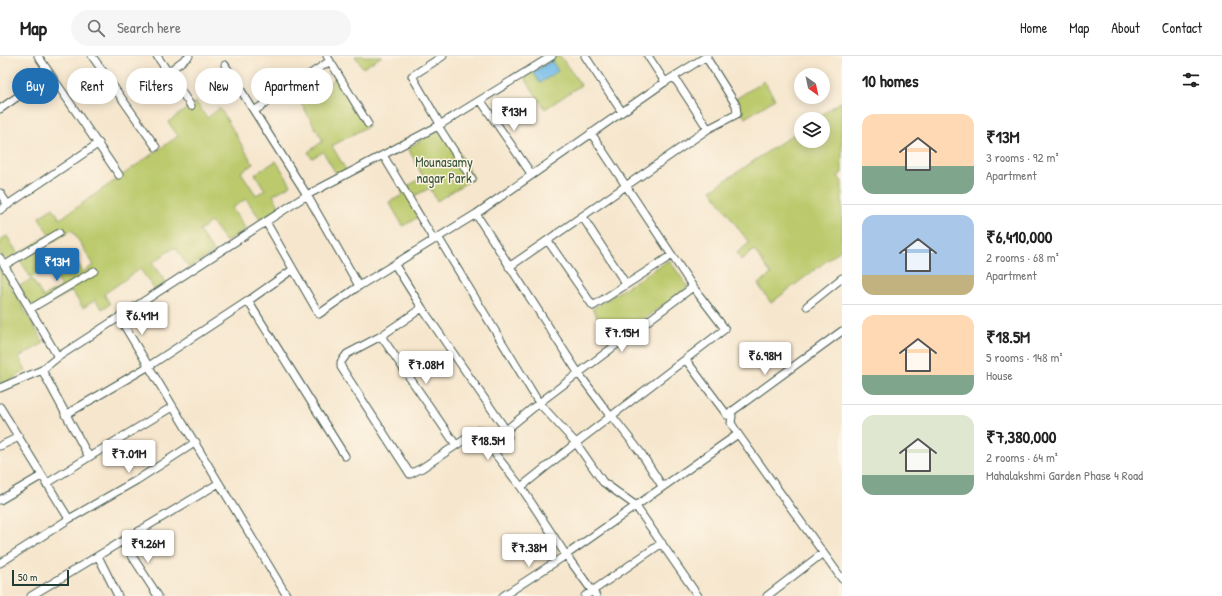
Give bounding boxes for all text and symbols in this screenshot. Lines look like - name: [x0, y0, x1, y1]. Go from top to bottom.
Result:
- search box: [71, 10, 351, 46]
- text: Map: [20, 15, 47, 41]
- icon: search: [85, 17, 107, 39]
- text: Search here: [117, 17, 181, 38]
- text: Home: [1020, 18, 1047, 37]
- text: Map: [1069, 18, 1089, 37]
- text: About: [1111, 18, 1140, 37]
- text: Contact: [1162, 18, 1202, 37]
- chip: Buy: [12, 68, 59, 104]
- chip: Rent: [67, 68, 118, 104]
- chip: Filters: [126, 68, 187, 104]
- chip: New: [195, 68, 243, 104]
- chip: Apartment: [251, 68, 333, 104]
- north arrow: [794, 68, 830, 104]
- map controls: [794, 68, 830, 148]
- text: 10 homes: [862, 69, 919, 92]
- icon: filters: [1180, 69, 1202, 91]
- pin: ₹13M: [490, 98, 538, 132]
- text: ₹13M: [501, 102, 527, 120]
- button: layers: [794, 112, 830, 148]
- text: ₹13M: [986, 125, 1020, 148]
- icon: home: [894, 130, 942, 178]
- text: 3 rooms · 92 m²: [986, 148, 1058, 166]
- park label: Mounasamy nagar Park: [415, 152, 473, 188]
- text: Apartment: [986, 166, 1037, 184]
- text: ₹6,410,000: [986, 225, 1052, 248]
- icon: home: [894, 231, 942, 279]
- pin: ₹13M: [33, 248, 81, 282]
- text: 2 rooms · 68 m²: [986, 248, 1059, 266]
- text: ₹13M: [44, 252, 70, 270]
- text: Apartment: [986, 266, 1037, 284]
- pin: ₹6.41M: [109, 302, 175, 336]
- text: ₹6.41M: [126, 306, 158, 324]
- pin: ₹7.15M: [589, 319, 655, 353]
- text: ₹7.15M: [605, 323, 639, 341]
- text: ₹18.5M: [986, 325, 1030, 348]
- icon: home: [894, 331, 942, 379]
- pin: ₹6.98M: [732, 342, 798, 376]
- text: ₹6.98M: [748, 346, 782, 364]
- text: 5 rooms · 148 m²: [986, 348, 1062, 366]
- pin: ₹7.08M: [393, 351, 459, 385]
- text: ₹7.08M: [408, 355, 444, 373]
- text: House: [986, 366, 1013, 384]
- text: ₹7,380,000: [986, 425, 1056, 448]
- pin: ₹18.5M: [455, 427, 521, 461]
- text: ₹18.5M: [471, 431, 505, 449]
- icon: home: [894, 431, 942, 479]
- pin: ₹7.01M: [96, 440, 162, 474]
- text: ₹7.01M: [112, 444, 146, 462]
- text: 2 rooms · 64 m²: [986, 448, 1058, 466]
- text: Mahalakshmi Garden Phase 4 Road: [986, 466, 1143, 484]
- pin: ₹9.26M: [115, 530, 181, 564]
- text: ₹9.26M: [131, 534, 165, 552]
- pin: ₹7.38M: [496, 534, 562, 568]
- text: ₹7.38M: [511, 538, 547, 556]
- scale bar: [12, 568, 69, 587]
- text: 50 m: [18, 570, 38, 584]

